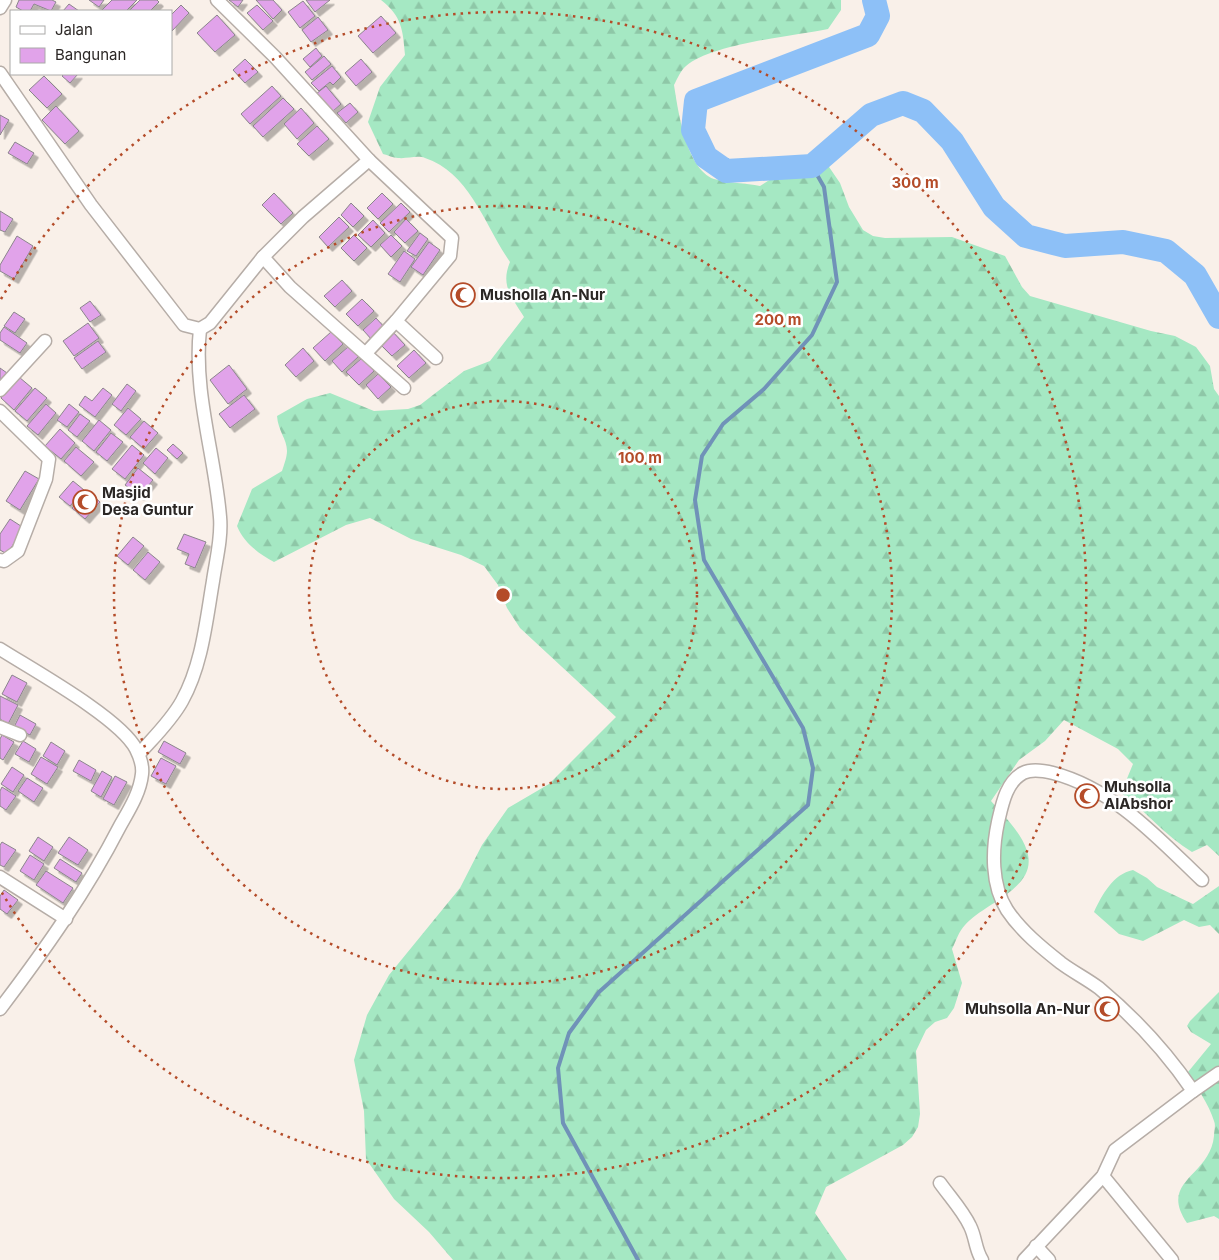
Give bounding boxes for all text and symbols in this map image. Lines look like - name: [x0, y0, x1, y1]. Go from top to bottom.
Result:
- legend: [10, 10, 172, 75]
- text: Jalan: [55, 20, 93, 39]
- text: Bangunan: [55, 45, 126, 64]
- text: 300 m: [891, 173, 939, 192]
- mosque icon: Musholla An-Nur: [450, 282, 476, 308]
- place label: Musholla An-Nur: [480, 285, 605, 304]
- text: 200 m: [755, 310, 801, 329]
- text: 100 m: [618, 448, 662, 467]
- place label: Masjid Desa Guntur: [102, 483, 193, 519]
- mosque icon: Masjid Desa Guntur: [72, 489, 98, 515]
- centre of rings: [494, 586, 512, 604]
- place label: Muhsolla AlAbshor: [1104, 777, 1173, 813]
- mosque icon: Muhsolla AlAbshor: [1074, 783, 1100, 809]
- mosque icon: Muhsolla An-Nur: [1094, 996, 1120, 1022]
- place label: Muhsolla An-Nur: [965, 999, 1090, 1018]

